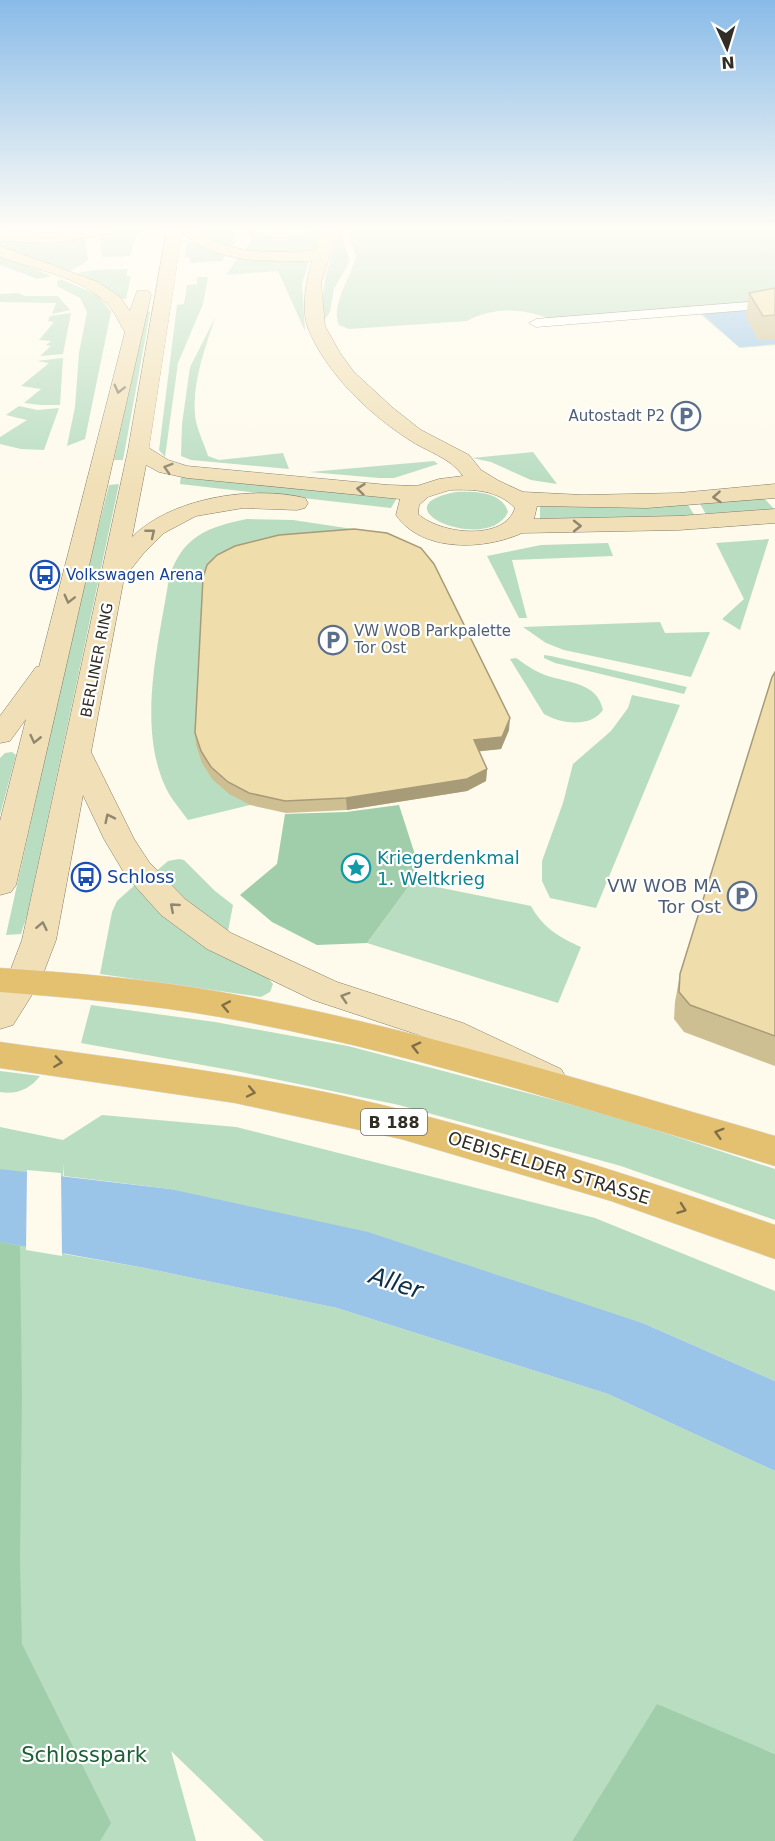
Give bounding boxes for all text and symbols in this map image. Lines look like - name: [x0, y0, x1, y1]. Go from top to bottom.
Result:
- north arrow: [697, 18, 757, 78]
- text: N: [721, 53, 735, 72]
- one-way arrow: [114, 384, 127, 394]
- parking icon: Autostadt P2: [670, 400, 702, 432]
- place label: Autostadt P2: [569, 407, 665, 425]
- one-way arrow: [163, 462, 174, 475]
- one-way arrow: [357, 483, 366, 496]
- one-way arrow: [712, 490, 721, 503]
- one-way arrow: [573, 520, 582, 532]
- one-way arrow: [144, 529, 155, 540]
- bus stop icon: Volkswagen Arena: [29, 559, 61, 591]
- place label: Volkswagen Arena: [66, 566, 203, 584]
- one-way arrow: [63, 594, 76, 604]
- street label: BERLINER RING: [77, 601, 117, 719]
- place label: VW WOB Parkpalette Tor Ost: [353, 622, 511, 657]
- parking icon: VW WOB Parkpalette Tor Ost: [317, 624, 349, 656]
- one-way arrow: [29, 734, 42, 744]
- one-way arrow: [104, 814, 116, 825]
- place label: Kriegerdenkmal 1. Weltkrieg: [377, 847, 520, 889]
- place icon: Kriegerdenkmal 1. Weltkrieg: [340, 852, 372, 884]
- bus stop icon: Schloss: [70, 861, 102, 893]
- place label: Schloss: [107, 866, 175, 887]
- place label: VW WOB MA Tor Ost: [607, 875, 722, 917]
- parking icon: VW WOB MA Tor Ost: [726, 880, 758, 912]
- one-way arrow: [170, 903, 181, 914]
- one-way arrow: [35, 922, 48, 932]
- one-way arrow: [340, 992, 351, 1004]
- one-way arrow: [221, 1000, 231, 1013]
- one-way arrow: [411, 1041, 421, 1054]
- one-way arrow: [53, 1055, 63, 1067]
- one-way arrow: [245, 1085, 255, 1098]
- road number: B 188: [361, 1109, 427, 1135]
- street label: OEBISFELDER STRASSE: [445, 1127, 653, 1208]
- one-way arrow: [714, 1128, 725, 1140]
- one-way arrow: [676, 1201, 687, 1214]
- water label: Aller: [364, 1261, 428, 1305]
- park label: Schlosspark: [21, 1743, 148, 1767]

